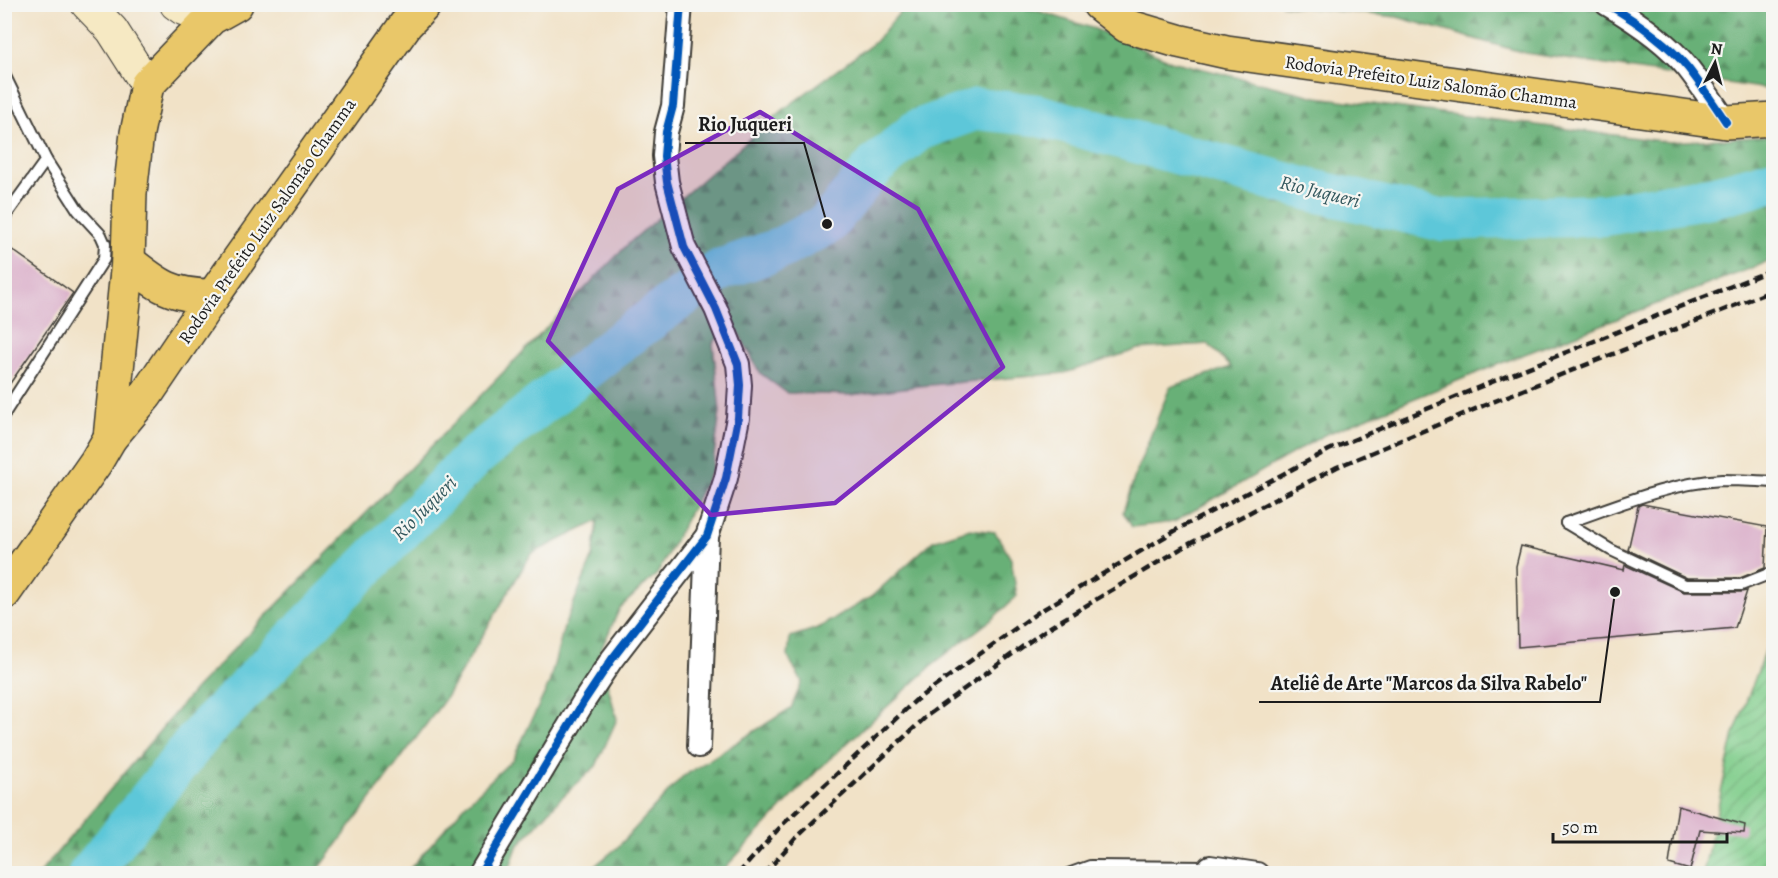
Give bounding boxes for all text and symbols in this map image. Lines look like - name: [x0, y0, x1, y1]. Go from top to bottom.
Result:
- north arrow: [1685, 33, 1745, 93]
- text: N: [1710, 38, 1724, 61]
- street label: Rodovia Prefeito Luiz Salomão Chamma: [1283, 50, 1579, 114]
- street label: Rodovia Prefeito Luiz Salomão Chamma: [173, 93, 362, 349]
- callout: Rio Juqueri: [685, 105, 804, 143]
- text: Rio Juqueri: [698, 111, 792, 138]
- water label: Rio Juqueri: [1277, 169, 1363, 214]
- water label: Rio Juqueri: [386, 470, 463, 547]
- callout: Ateliê de Arte "Marcos da Silva Rabelo": [1259, 664, 1600, 702]
- text: Ateliê de Arte "Marcos da Silva Rabelo": [1270, 670, 1587, 697]
- scale bar: [1553, 806, 1727, 844]
- text: 50 m: [1562, 815, 1598, 839]

